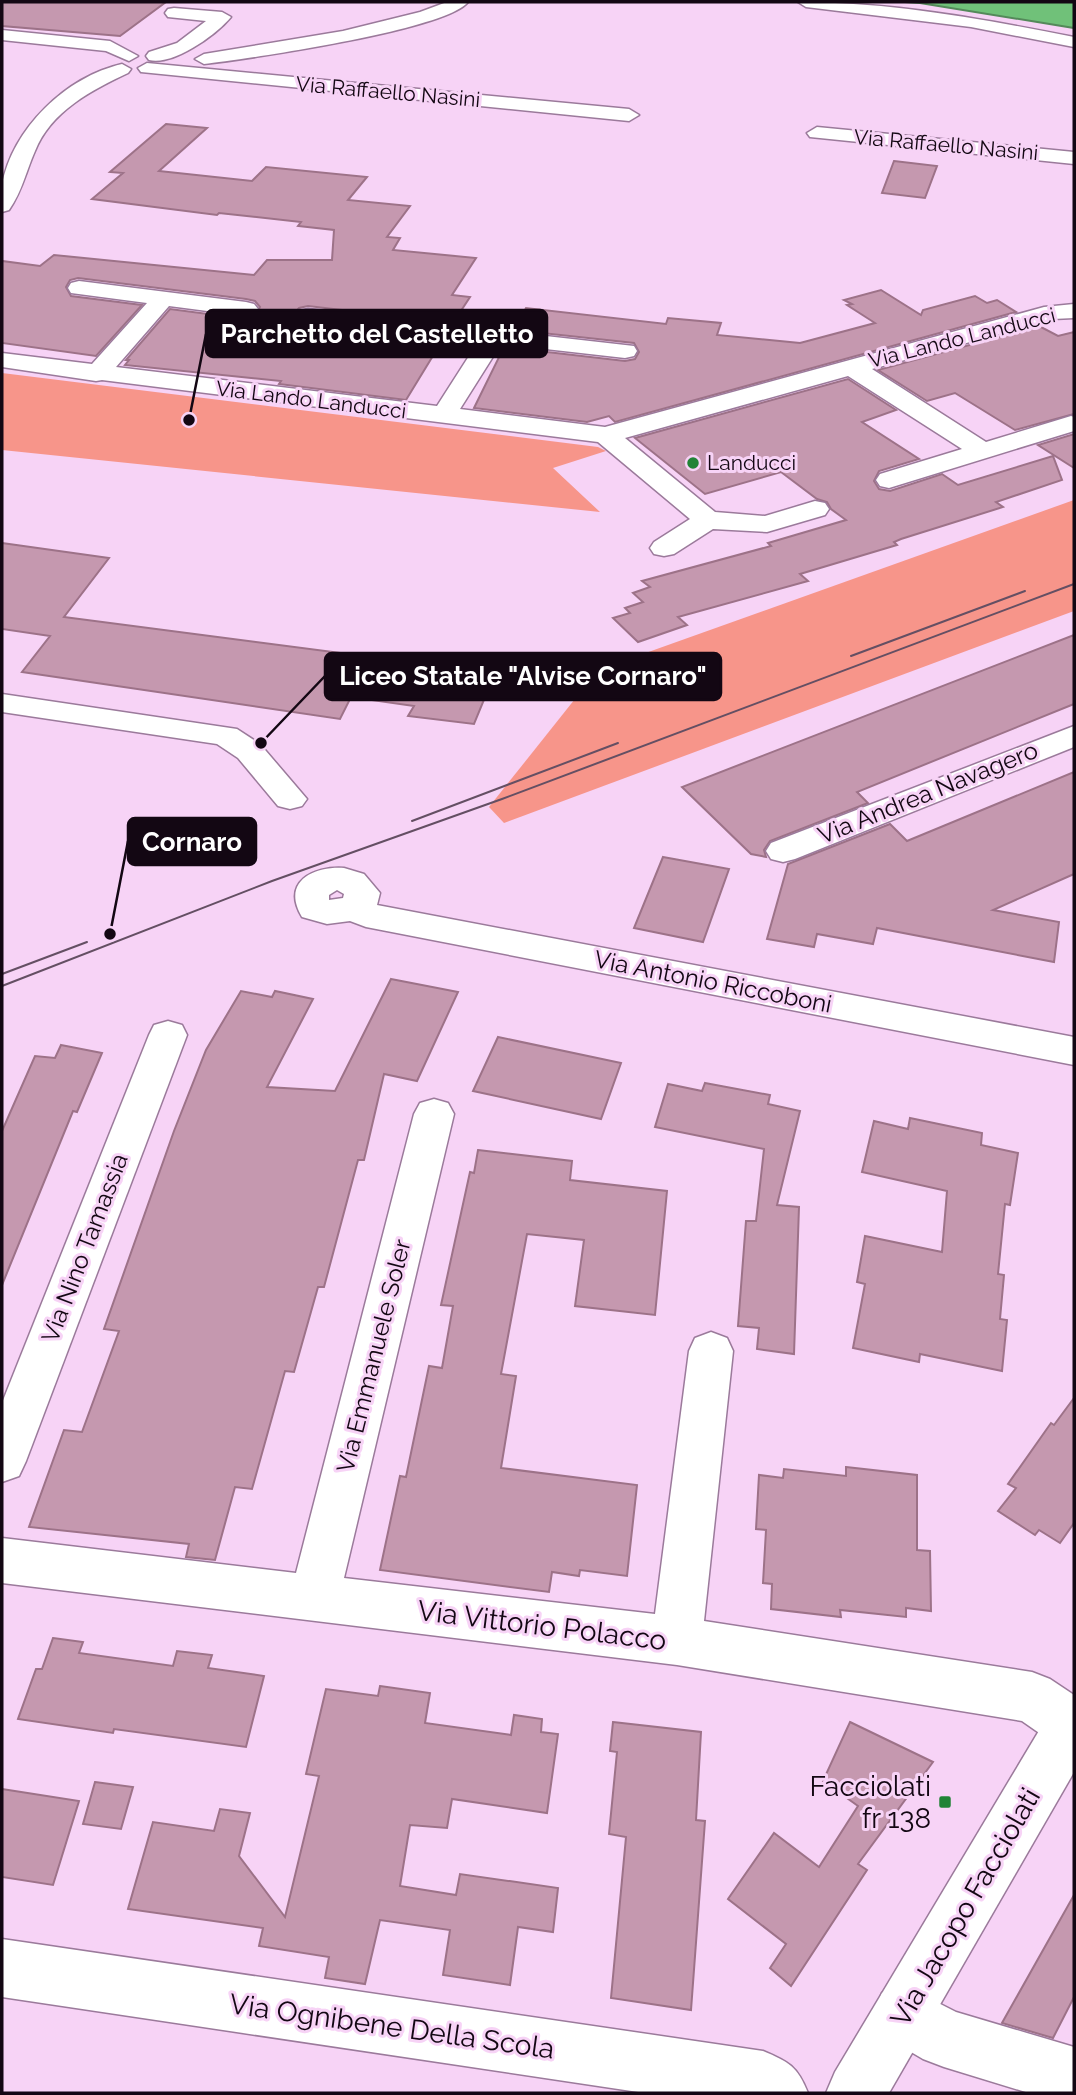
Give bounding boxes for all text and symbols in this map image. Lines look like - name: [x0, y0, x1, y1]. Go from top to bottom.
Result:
- street label: Via Raffaello Nasini: [295, 71, 481, 112]
- street label: Via Raffaello Nasini: [853, 124, 1039, 165]
- street label: Via Lando Landucci: [866, 302, 1058, 373]
- callout: Parchetto del Castelletto: [206, 310, 547, 357]
- text: Parchetto del Castelletto: [221, 319, 533, 349]
- street label: Via Lando Landucci: [215, 375, 408, 424]
- place label: Landucci: [707, 450, 796, 475]
- marker: Landucci: [685, 455, 701, 471]
- callout: Liceo Statale "Alvise Cornaro": [325, 653, 721, 700]
- text: Liceo Statale "Alvise Cornaro": [339, 661, 707, 691]
- street label: Via Andrea Navagero: [814, 735, 1042, 850]
- callout: Cornaro: [128, 818, 256, 865]
- text: Cornaro: [142, 827, 242, 857]
- street label: Via Antonio Riccoboni: [592, 944, 834, 1019]
- street label: Via Nino Tamassia: [35, 1149, 134, 1346]
- street label: Via Emmanuele Soler: [330, 1236, 417, 1476]
- street label: Via Vittorio Polacco: [416, 1594, 668, 1657]
- place label: Facciolati fr 138: [809, 1770, 931, 1835]
- street label: Via Jacopo Facciolati: [884, 1782, 1047, 2032]
- marker: Facciolati fr 138: [937, 1794, 953, 1810]
- street label: Via Ognibene Della Scola: [227, 1987, 557, 2066]

